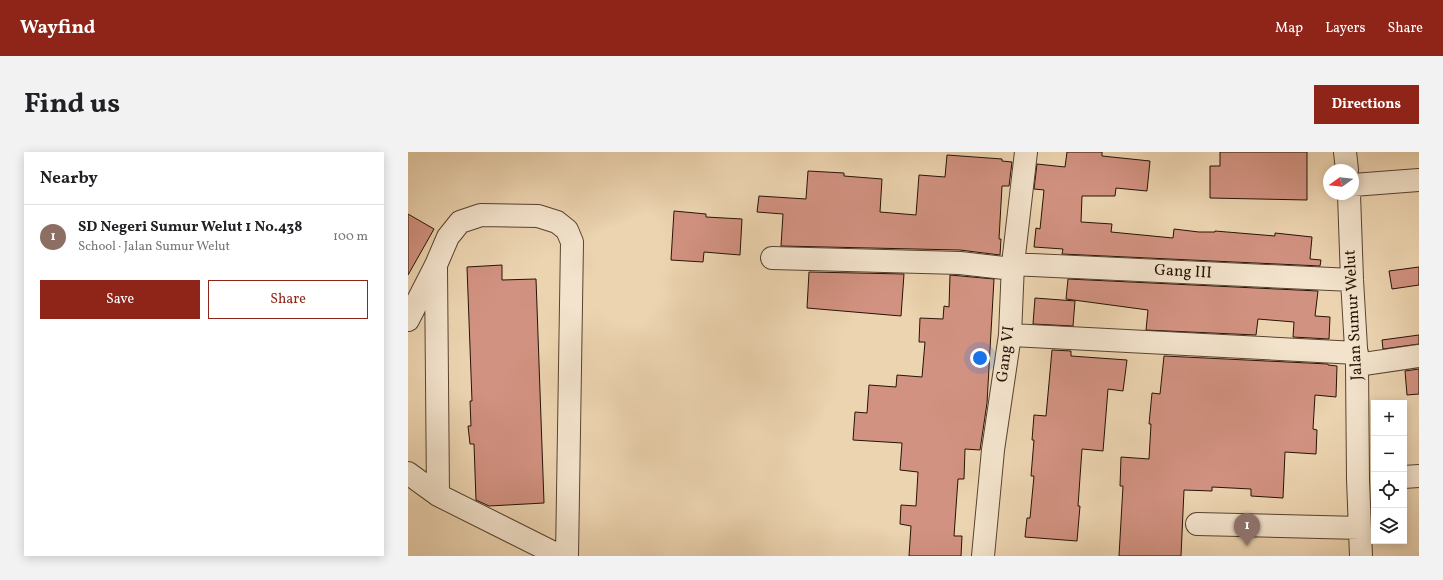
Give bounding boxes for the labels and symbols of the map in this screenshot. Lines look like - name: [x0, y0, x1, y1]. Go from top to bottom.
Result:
- north arrow: [1323, 164, 1359, 200]
- street label: Jalan Sumur Welut: [1340, 249, 1368, 381]
- street label: Gang III: [1154, 260, 1212, 284]
- street label: Gang VI: [992, 324, 1020, 384]
- your location: [970, 348, 990, 368]
- pin: 1: [1234, 513, 1260, 546]

